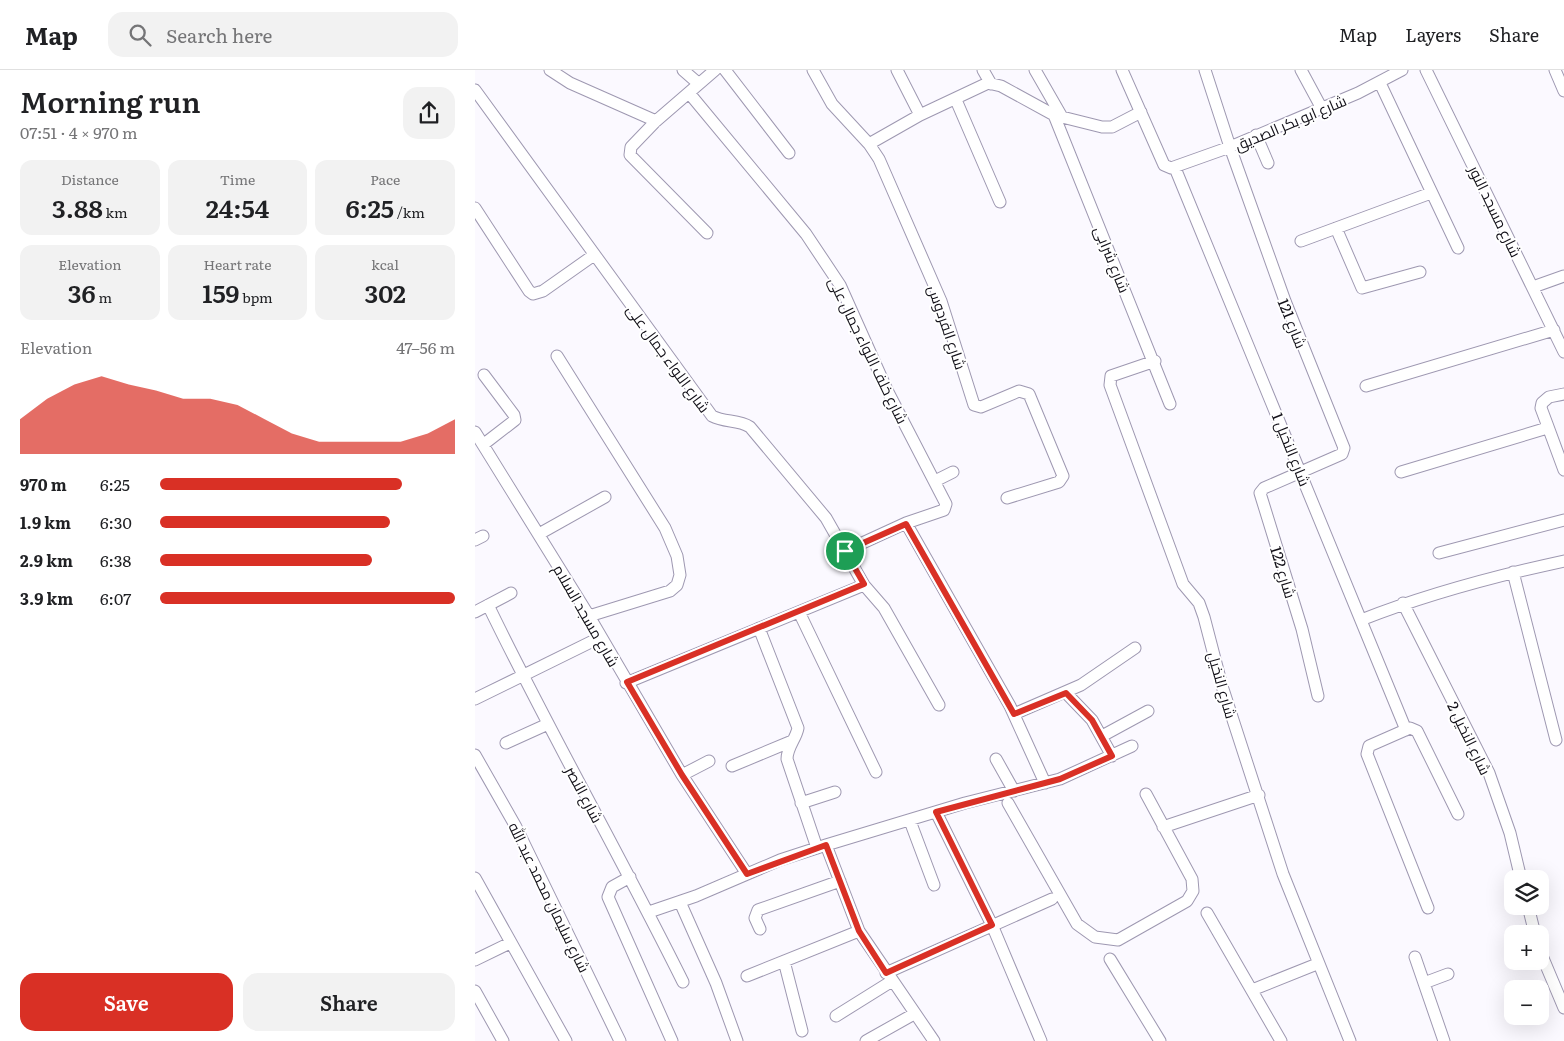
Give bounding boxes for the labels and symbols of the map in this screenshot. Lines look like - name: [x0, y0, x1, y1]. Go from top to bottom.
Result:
- street label: شارع ابو بكر الصديق: [1230, 88, 1350, 157]
- street label: شارع مسجد النور: [1462, 160, 1528, 261]
- street label: شارع شرابى: [1088, 222, 1137, 296]
- street label: شارع خلف اللواء جمال على: [822, 273, 915, 428]
- street label: شارع الفردوس: [922, 282, 973, 373]
- street label: شارع 121: [1272, 295, 1313, 352]
- street label: شارع اللواء جمال على: [621, 299, 716, 418]
- street label: شارع النخيل 1: [1266, 409, 1317, 490]
- pin: [824, 530, 866, 572]
- street label: شارع 122: [1264, 543, 1303, 601]
- street label: شارع مسجد السلام: [547, 559, 626, 671]
- street label: شارع النخيل: [1202, 649, 1244, 721]
- street label: شارع النخيل 2: [1441, 697, 1498, 779]
- street label: شارع النصر: [559, 761, 610, 827]
- street label: شارع سليمان محمد عبد الله: [503, 818, 597, 977]

